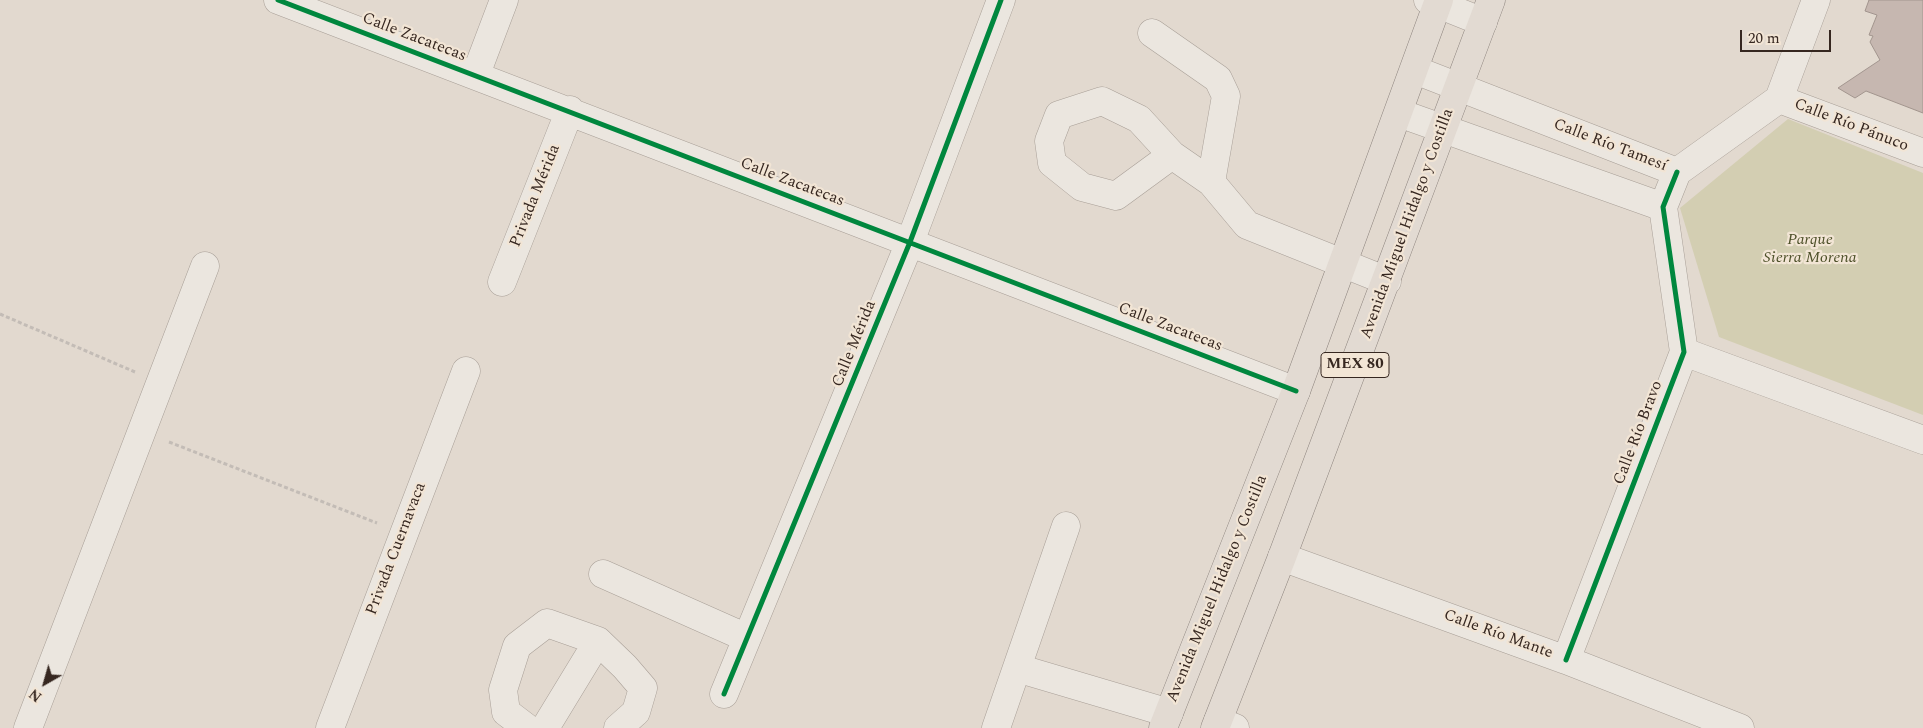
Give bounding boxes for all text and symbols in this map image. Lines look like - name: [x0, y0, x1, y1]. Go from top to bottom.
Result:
- street label: Calle Zacatecas: [359, 9, 469, 67]
- scale bar: [1743, 20, 1834, 52]
- text: 20 m: [1748, 27, 1780, 50]
- street label: Calle Río Pánuco: [1791, 95, 1911, 157]
- street label: Avenida Miguel Hidalgo y Costilla: [1357, 106, 1459, 342]
- street label: Calle Río Tamesí: [1550, 116, 1670, 176]
- street label: Privada Mérida: [507, 142, 565, 250]
- street label: Calle Zacatecas: [737, 154, 847, 212]
- park label: Parque Sierra Morena: [1763, 231, 1857, 269]
- street label: Calle Mérida: [829, 298, 881, 390]
- street label: Calle Zacatecas: [1115, 299, 1225, 357]
- road number: MEX 80: [1321, 352, 1389, 378]
- street label: Calle Río Bravo: [1610, 378, 1668, 488]
- street label: Avenida Miguel Hidalgo y Costilla: [1163, 473, 1273, 705]
- street label: Privada Cuernavaca: [363, 480, 431, 618]
- street label: Calle Río Mante: [1441, 606, 1555, 664]
- north arrow: [20, 658, 70, 708]
- text: N: [24, 683, 46, 707]

